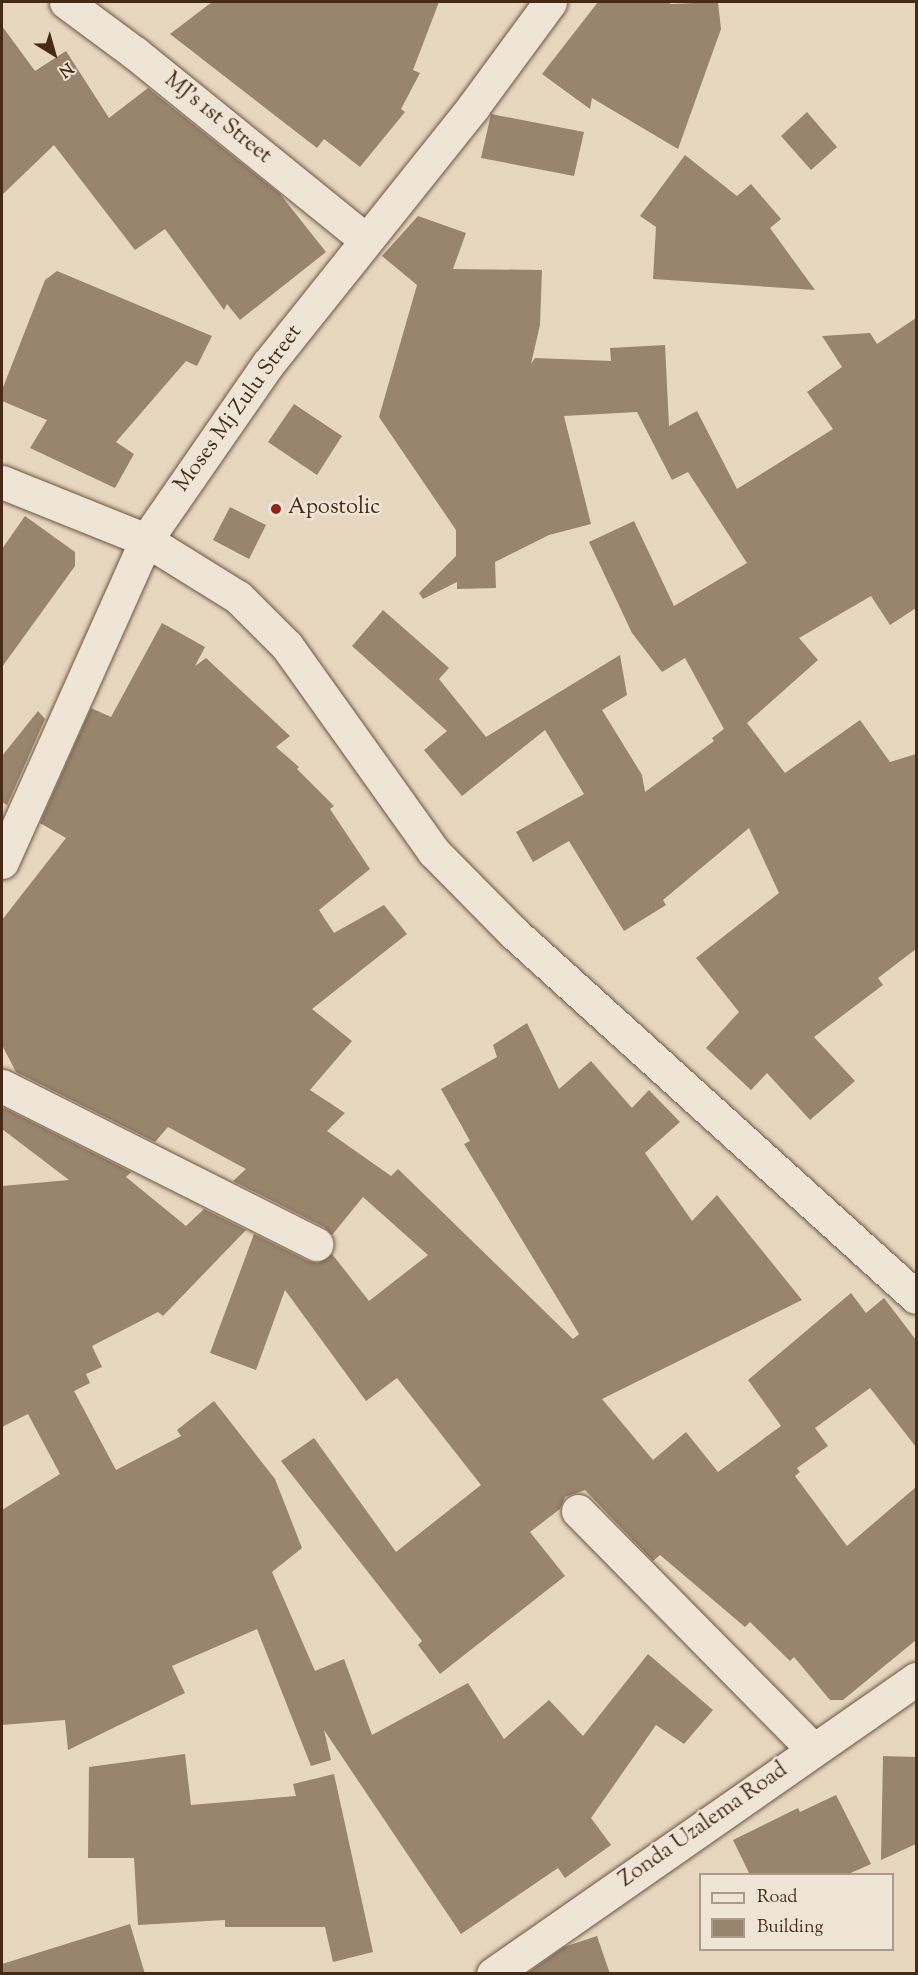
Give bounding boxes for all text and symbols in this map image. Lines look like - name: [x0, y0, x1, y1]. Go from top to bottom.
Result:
- north arrow: [24, 24, 84, 84]
- text: N: [53, 56, 77, 82]
- street label: MJ’s 1st Street: [158, 68, 276, 170]
- street label: Moses Mj Zulu Street: [170, 320, 308, 498]
- place label: Apostolic: [288, 496, 380, 522]
- marker: Apostolic: [269, 502, 283, 516]
- street label: Zonda Uzalema Road: [615, 1758, 793, 1894]
- legend: [699, 1873, 894, 1951]
- text: Road: [757, 1885, 797, 1911]
- text: Building: [757, 1915, 823, 1941]

